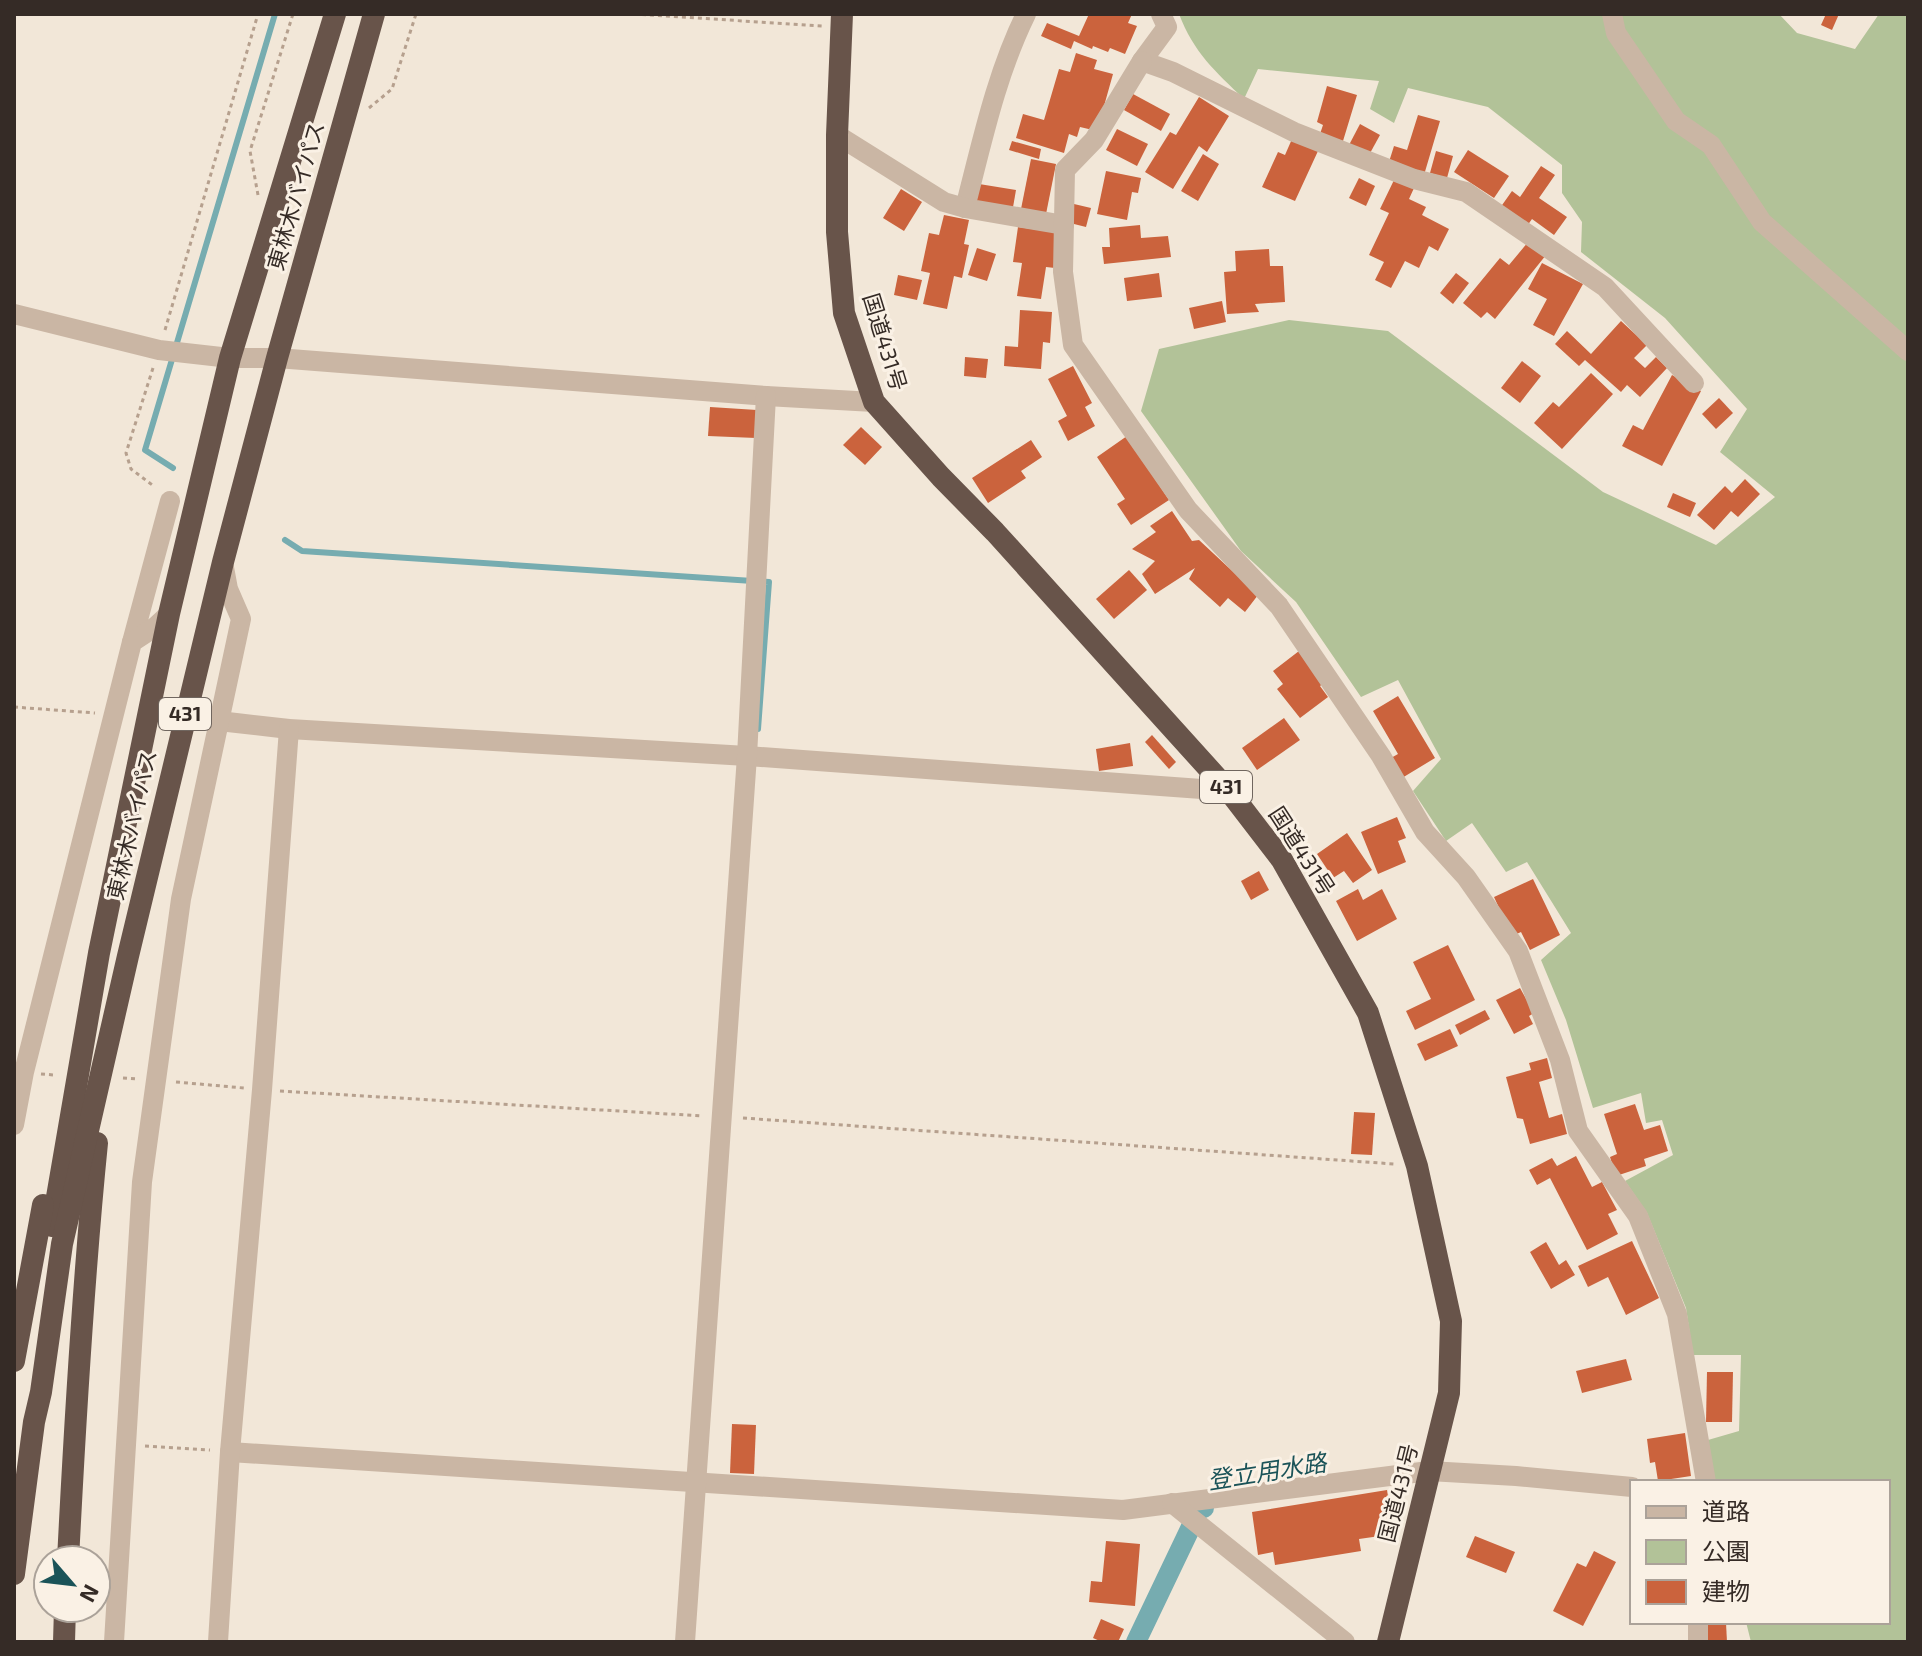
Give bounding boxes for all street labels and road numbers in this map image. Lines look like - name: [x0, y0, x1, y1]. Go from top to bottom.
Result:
- street label: 東林木バイパス: [261, 118, 329, 273]
- street label: 国道431号: [859, 290, 913, 394]
- road number: 431: [159, 698, 211, 730]
- street label: 東林木バイパス: [101, 747, 161, 903]
- road number: 431: [1200, 771, 1252, 803]
- street label: 国道431号: [1265, 801, 1341, 900]
- street label: 国道431号: [1372, 1441, 1422, 1545]

